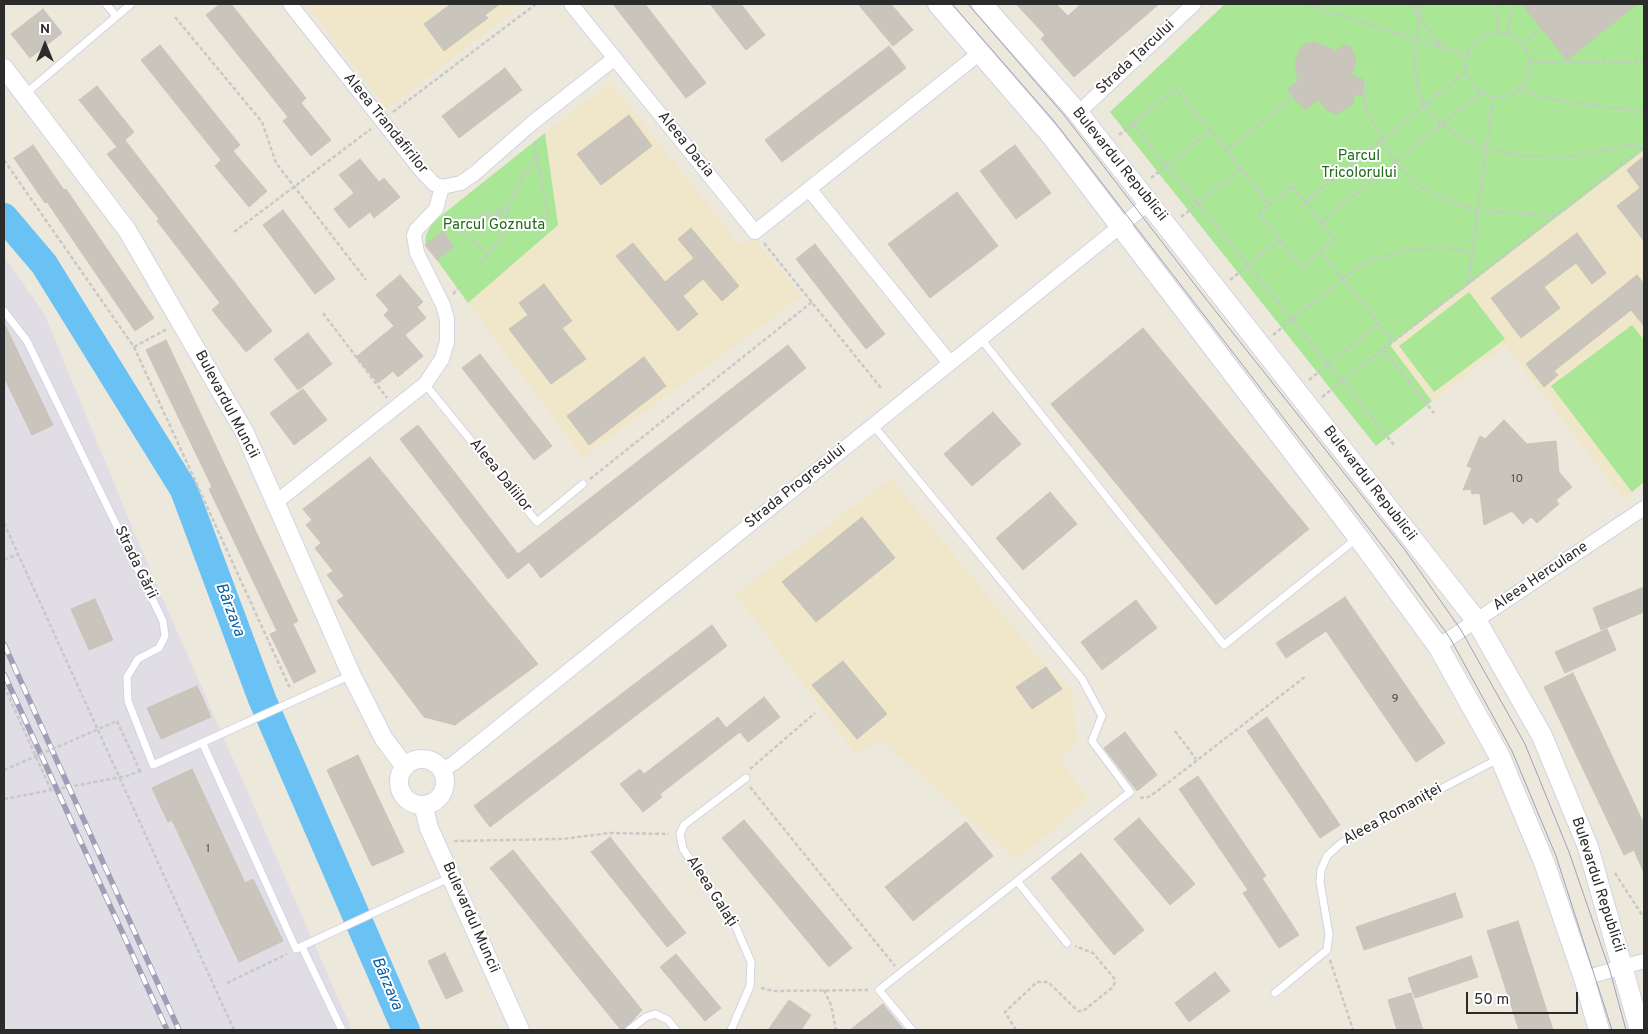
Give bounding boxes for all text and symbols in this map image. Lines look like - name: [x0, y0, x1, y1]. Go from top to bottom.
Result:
- street label: Strada Țarcului: [1093, 17, 1179, 99]
- north arrow: [20, 20, 70, 70]
- text: N: [40, 21, 50, 38]
- street label: Aleea Trandafirilor: [339, 70, 431, 178]
- street label: Bulevardul Republicii: [1068, 104, 1170, 226]
- street label: Aleea Dacia: [653, 109, 717, 181]
- park label: Parcul Tricolorului: [1321, 148, 1397, 183]
- park label: Parcul Goznuta: [443, 217, 545, 235]
- street label: Bulevardul Muncii: [190, 348, 262, 462]
- street label: Bulevardul Republicii: [1318, 423, 1420, 545]
- street label: Aleea Daliilor: [465, 436, 535, 516]
- street label: Strada Progresului: [742, 441, 850, 533]
- house number: 10: [1511, 473, 1523, 487]
- street label: Strada Gării: [110, 524, 160, 602]
- street label: Aleea Herculane: [1490, 539, 1592, 615]
- water label: Bârzava: [210, 581, 248, 639]
- house number: 9: [1391, 693, 1399, 707]
- street label: Aleea Romaniței: [1340, 780, 1446, 850]
- street label: Bulevardul Republicii: [1567, 815, 1627, 955]
- house number: 1: [206, 843, 210, 857]
- street label: Aleea Galați: [681, 853, 741, 931]
- street label: Bulevardul Muncii: [437, 860, 503, 976]
- water label: Bârzava: [366, 955, 406, 1013]
- scale bar: [1468, 982, 1580, 1014]
- text: 50 m: [1474, 991, 1509, 1010]

